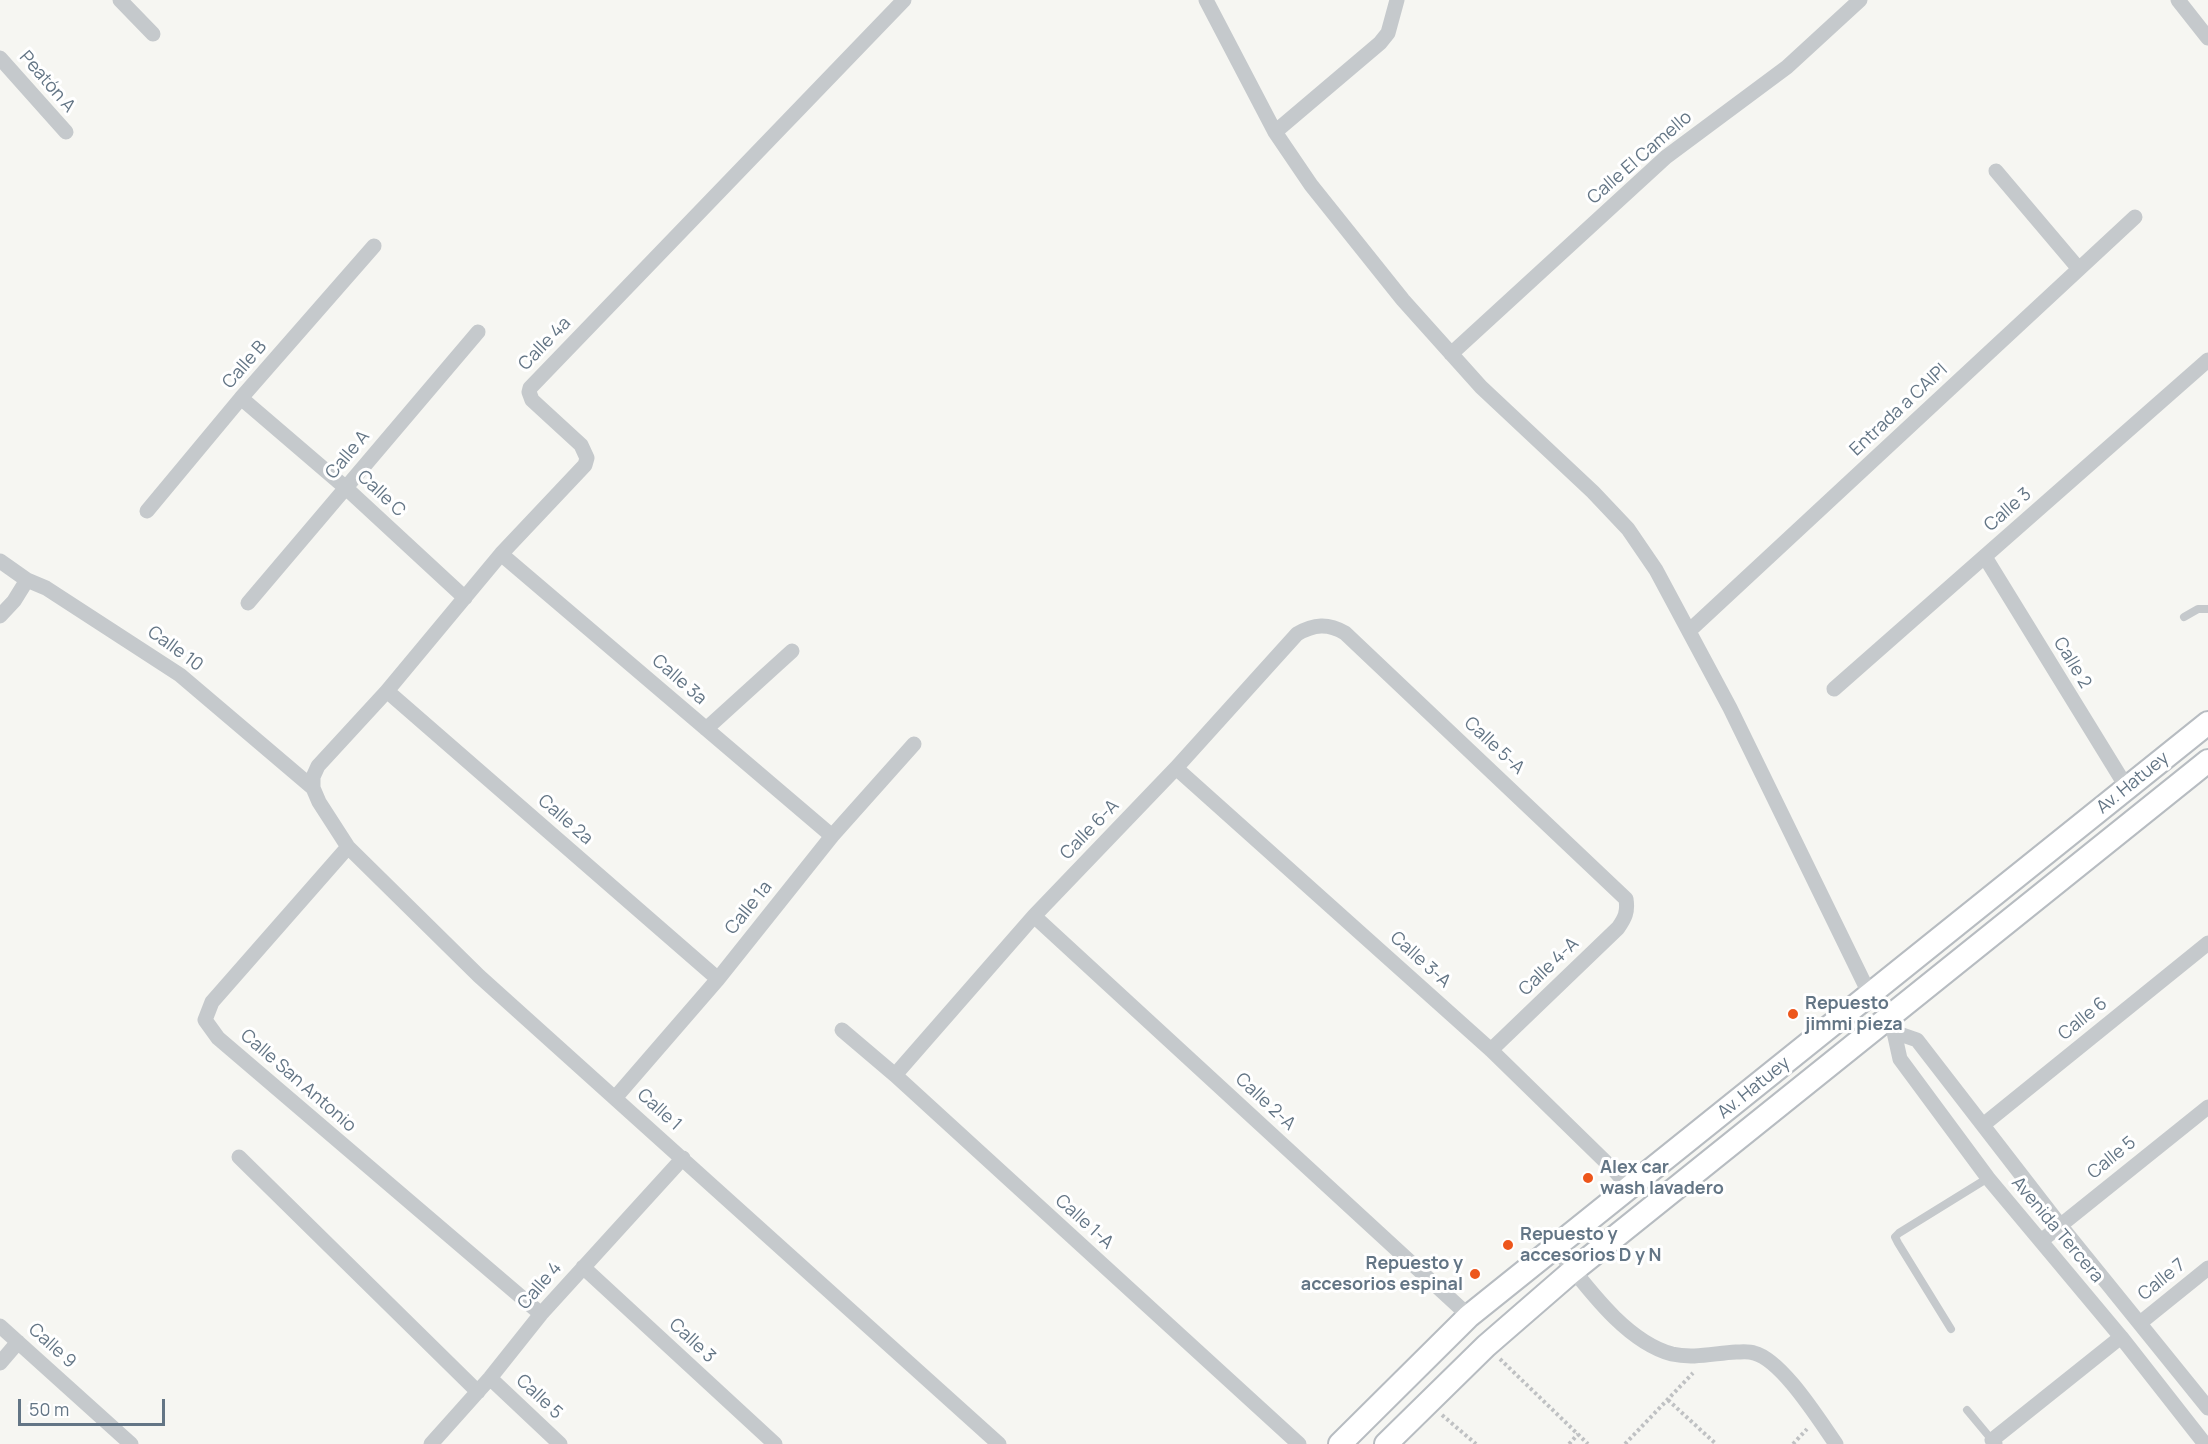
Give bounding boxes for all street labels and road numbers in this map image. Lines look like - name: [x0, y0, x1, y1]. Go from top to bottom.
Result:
- street label: Peatón A: [14, 47, 80, 117]
- street label: Calle El Camello: [1583, 107, 1697, 209]
- street label: Calle 4a: [514, 313, 576, 375]
- street label: Calle B: [218, 337, 272, 393]
- street label: Entrada a CAIPI: [1846, 359, 1952, 461]
- street label: Calle A: [321, 426, 375, 484]
- street label: Calle C: [352, 466, 410, 522]
- street label: Calle 3: [1980, 484, 2036, 536]
- street label: Calle 10: [143, 622, 207, 676]
- street label: Calle 2: [2048, 634, 2096, 692]
- street label: Calle 3a: [647, 650, 711, 710]
- street label: Calle 5-A: [1459, 713, 1529, 779]
- street label: Av. Hatuey: [2093, 747, 2173, 819]
- street label: Calle 2a: [533, 790, 597, 850]
- street label: Calle 6-A: [1056, 795, 1124, 865]
- street label: Calle 1a: [721, 877, 777, 939]
- street label: Calle 3-A: [1385, 927, 1455, 993]
- street label: Calle 4-A: [1515, 933, 1583, 1001]
- street label: Calle 6: [2054, 993, 2112, 1045]
- street label: Calle San Antonio: [236, 1025, 360, 1137]
- street label: Av. Hatuey: [1714, 1052, 1794, 1124]
- street label: Calle 2-A: [1230, 1069, 1300, 1135]
- street label: Calle 1: [632, 1084, 686, 1136]
- street label: Calle 5: [2084, 1132, 2140, 1184]
- street label: Avenida Tercera: [2007, 1173, 2107, 1287]
- street label: Calle 1-A: [1050, 1190, 1118, 1254]
- street label: Calle 7: [2134, 1254, 2190, 1306]
- street label: Calle 4: [513, 1258, 567, 1314]
- street label: Calle 3: [664, 1314, 720, 1368]
- street label: Calle 9: [24, 1319, 80, 1373]
- street label: Calle 5: [511, 1370, 567, 1424]

